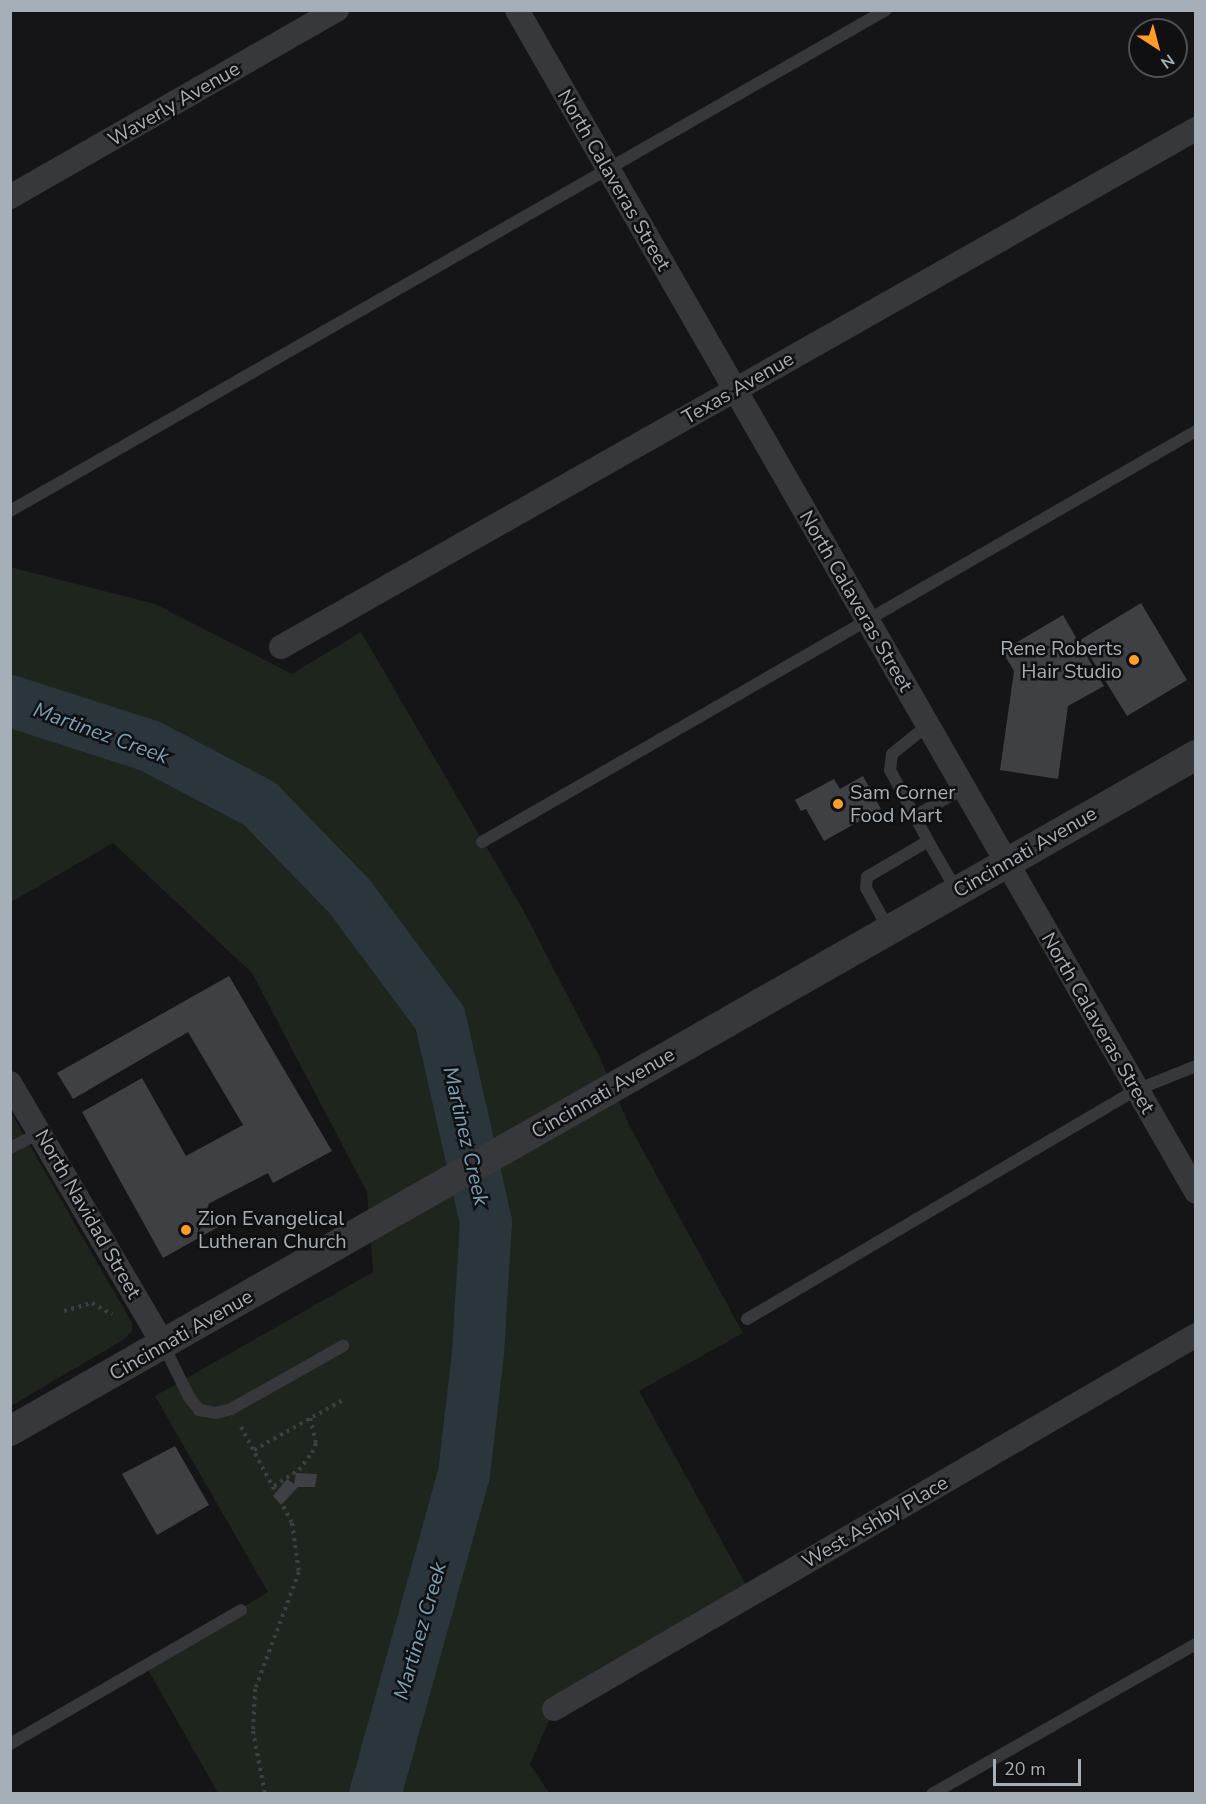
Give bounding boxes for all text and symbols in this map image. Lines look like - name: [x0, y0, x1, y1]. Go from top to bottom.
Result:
- north arrow: [1128, 18, 1188, 78]
- text: N: [1156, 49, 1179, 73]
- street label: Waverly Avenue: [104, 56, 244, 152]
- street label: North Calaveras Street: [552, 85, 676, 275]
- street label: Texas Avenue: [678, 346, 798, 430]
- street label: North Calaveras Street: [794, 506, 918, 696]
- place label: Rene Roberts Hair Studio: [1000, 636, 1122, 683]
- marker: Rene Roberts Hair Studio: [1127, 653, 1141, 667]
- water label: Martinez Creek: [30, 697, 172, 769]
- place label: Sam Corner Food Mart: [850, 780, 955, 827]
- marker: Sam Corner Food Mart: [831, 797, 845, 811]
- street label: Cincinnati Avenue: [949, 801, 1101, 903]
- street label: North Calaveras Street: [1036, 928, 1160, 1118]
- street label: Cincinnati Avenue: [527, 1042, 679, 1144]
- water label: Martinez Creek: [438, 1064, 494, 1208]
- street label: North Navidad Street: [30, 1125, 146, 1303]
- place label: Zion Evangelical Lutheran Church: [198, 1206, 347, 1253]
- marker: Zion Evangelical Lutheran Church: [179, 1223, 193, 1237]
- street label: Cincinnati Avenue: [105, 1284, 257, 1386]
- street label: West Ashby Place: [798, 1471, 952, 1573]
- water label: Martinez Creek: [388, 1559, 452, 1703]
- scale bar: [996, 1747, 1084, 1785]
- text: 20 m: [1004, 1757, 1046, 1781]

